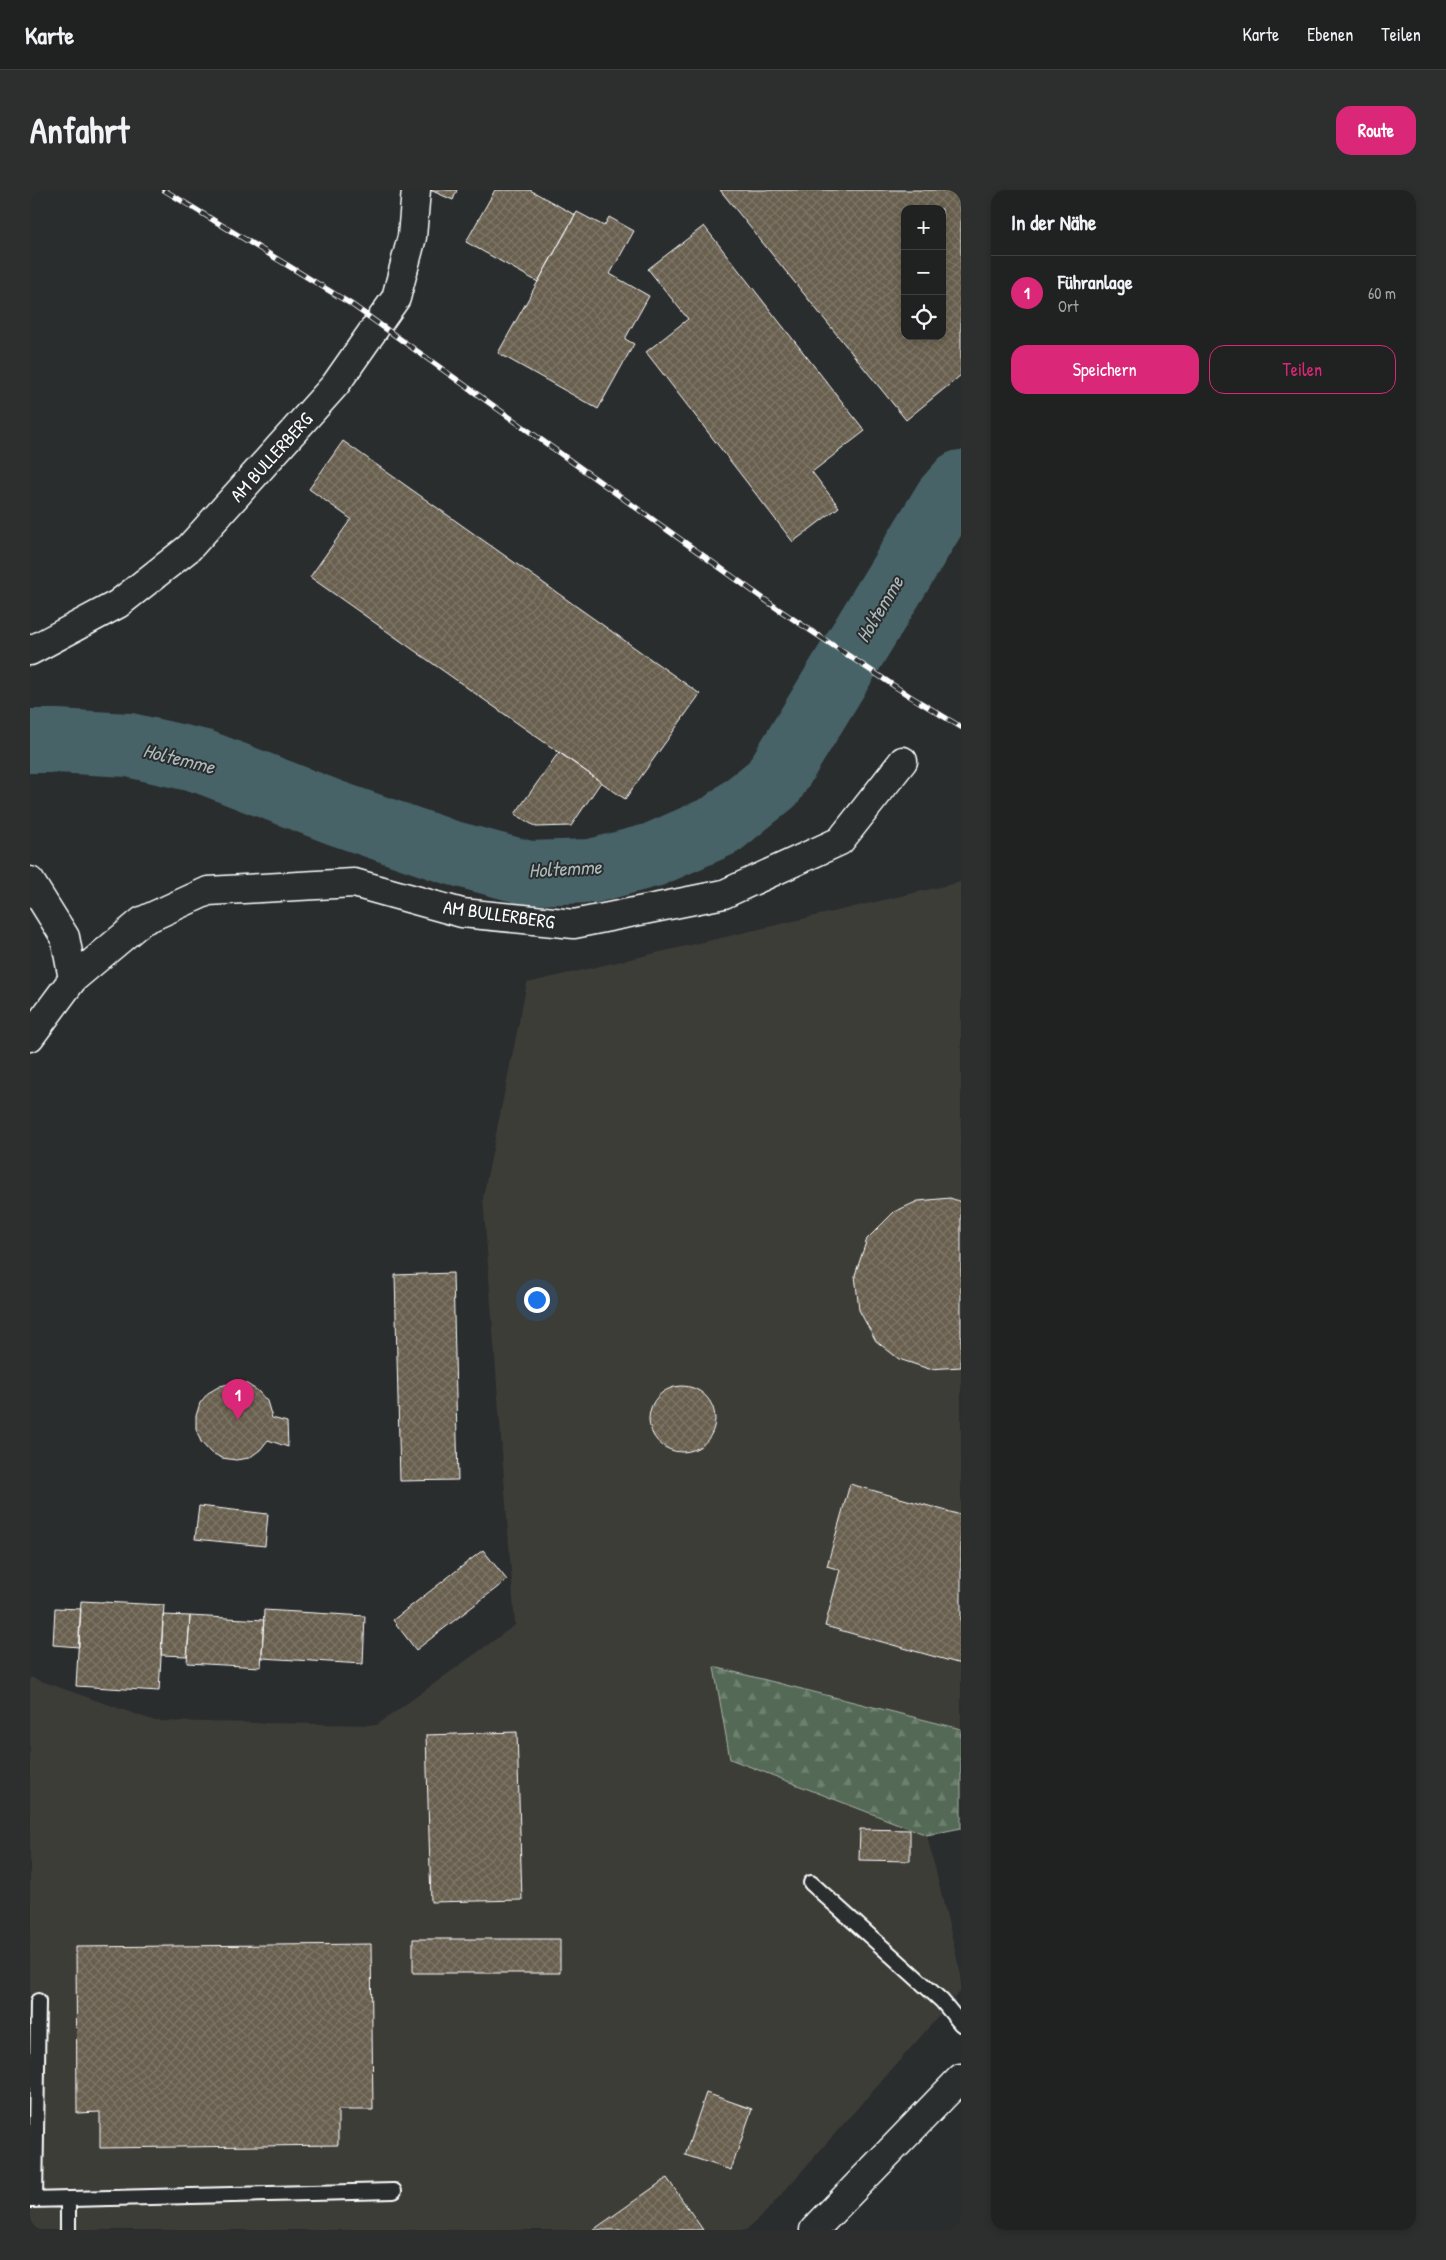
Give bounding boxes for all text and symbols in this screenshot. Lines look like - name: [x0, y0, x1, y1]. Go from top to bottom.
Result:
- text: Karte: [25, 19, 74, 51]
- text: Karte: [1243, 22, 1279, 47]
- text: Ebenen: [1307, 22, 1353, 47]
- text: Teilen: [1381, 22, 1421, 47]
- button: Route: [1336, 106, 1416, 155]
- text: Anfahrt: [30, 107, 129, 154]
- map controls: [901, 205, 946, 340]
- button: +: [901, 205, 946, 250]
- text: In der Nähe: [1011, 208, 1096, 237]
- button: −: [901, 250, 946, 295]
- text: Führanlage: [1058, 269, 1133, 295]
- text: 1: [1024, 282, 1030, 304]
- text: 60 m: [1368, 282, 1396, 304]
- button: locate: [901, 295, 946, 340]
- text: Ort: [1058, 295, 1079, 317]
- button: Speichern: [1011, 345, 1199, 394]
- button: Teilen: [1209, 345, 1396, 394]
- street label: AM BULLERBERG: [224, 407, 318, 507]
- water label: Holtemme: [849, 570, 910, 647]
- water label: Holtemme: [140, 736, 219, 780]
- water label: Holtemme: [528, 853, 603, 883]
- street label: AM BULLERBERG: [442, 893, 556, 935]
- your location: [524, 1287, 550, 1313]
- pin: 1: [222, 1379, 254, 1420]

